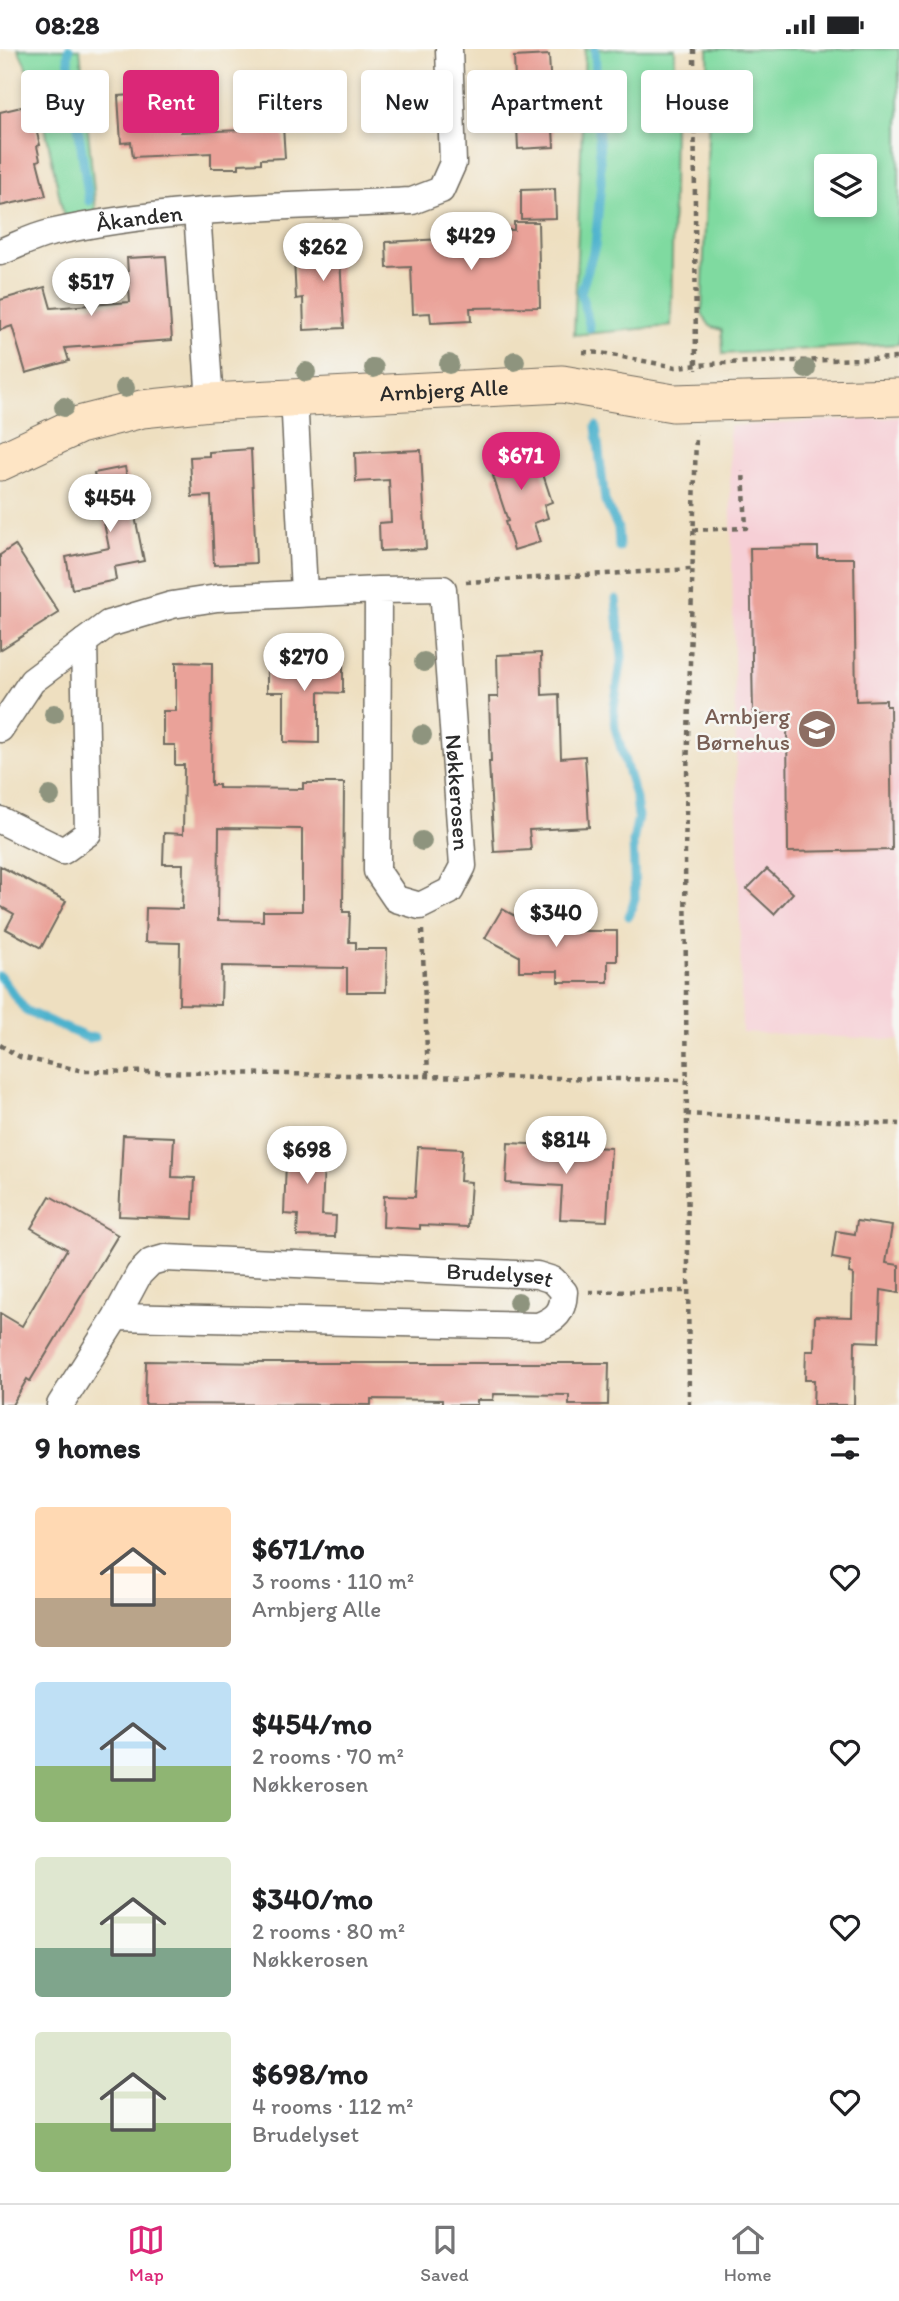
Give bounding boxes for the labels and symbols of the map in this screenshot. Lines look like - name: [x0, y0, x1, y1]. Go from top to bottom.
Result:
- street label: Åkanden: [94, 199, 184, 238]
- pin: $429: [430, 213, 512, 272]
- pin: $262: [282, 223, 364, 283]
- pin: $517: [50, 259, 132, 318]
- street label: Arnbjerg Alle: [379, 373, 509, 407]
- pin: $671: [480, 433, 562, 492]
- pin: $454: [69, 475, 151, 534]
- pin: $270: [263, 633, 345, 693]
- place label: Arnbjerg Børnehus: [696, 702, 790, 756]
- school or university icon: Arnbjerg Børnehus: [796, 708, 838, 750]
- street label: Nøkkerosen: [440, 733, 476, 851]
- pin: $340: [515, 890, 597, 949]
- pin: $814: [525, 1117, 607, 1176]
- pin: $698: [266, 1127, 348, 1186]
- street label: Brudelyset: [446, 1257, 557, 1293]

